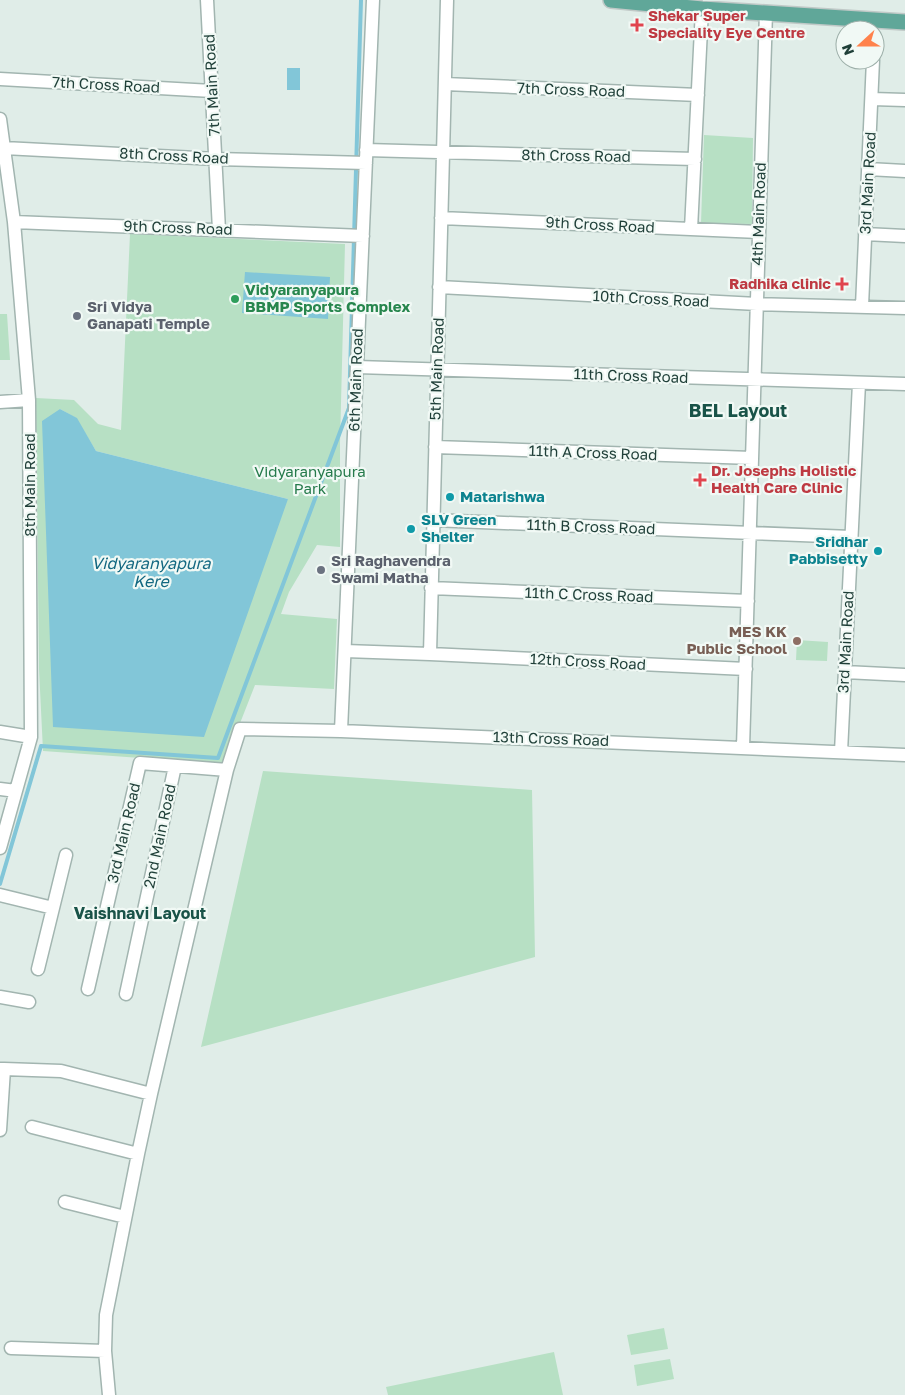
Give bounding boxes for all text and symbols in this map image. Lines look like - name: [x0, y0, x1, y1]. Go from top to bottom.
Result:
- place label: Shekar Super Speciality Eye Centre: [648, 6, 805, 41]
- marker: Shekar Super Speciality Eye Centre: [630, 18, 644, 32]
- north arrow: [835, 20, 885, 70]
- street label: 7th Main Road: [199, 34, 223, 136]
- text: N: [838, 42, 857, 58]
- street label: 7th Cross Road: [52, 72, 161, 96]
- street label: 7th Cross Road: [517, 78, 625, 100]
- street label: 3rd Main Road: [855, 131, 879, 235]
- street label: 8th Cross Road: [119, 143, 229, 167]
- street label: 8th Cross Road: [521, 145, 631, 165]
- street label: 4th Main Road: [747, 162, 769, 266]
- street label: 9th Cross Road: [545, 212, 655, 236]
- street label: 9th Cross Road: [123, 216, 233, 238]
- place label: Radhika clinic: [729, 274, 831, 292]
- marker: Radhika clinic: [835, 277, 849, 291]
- place label: Vidyaranyapura BBMP Sports Complex: [245, 280, 410, 315]
- street label: 10th Cross Road: [592, 286, 710, 310]
- marker: Vidyaranyapura BBMP Sports Complex: [229, 293, 241, 305]
- place label: Sri Vidya Ganapati Temple: [87, 297, 210, 332]
- marker: Sri Vidya Ganapati Temple: [71, 310, 83, 322]
- street label: 5th Main Road: [425, 317, 447, 421]
- street label: 6th Main Road: [344, 328, 366, 432]
- street label: 11th Cross Road: [573, 364, 689, 386]
- district label: BEL Layout: [689, 399, 787, 421]
- street label: 8th Main Road: [20, 433, 38, 537]
- street label: 11th A Cross Road: [528, 441, 658, 463]
- place label: Dr. Josephs Holistic Health Care Clinic: [711, 461, 857, 496]
- park label: Vidyaranyapura Park: [254, 462, 366, 497]
- marker: Dr. Josephs Holistic Health Care Clinic: [693, 473, 707, 487]
- place label: Matarishwa: [460, 487, 545, 505]
- marker: Matarishwa: [444, 491, 456, 503]
- place label: SLV Green Shelter: [421, 510, 496, 545]
- street label: 11th B Cross Road: [526, 515, 656, 537]
- marker: SLV Green Shelter: [405, 523, 417, 535]
- place label: Sridhar Pabbisetty: [789, 532, 868, 567]
- marker: Sridhar Pabbisetty: [872, 545, 884, 557]
- place label: Sri Raghavendra Swami Matha: [331, 551, 451, 586]
- water label: Vidyaranyapura Kere: [91, 553, 212, 591]
- marker: Sri Raghavendra Swami Matha: [315, 564, 327, 576]
- street label: 11th C Cross Road: [524, 583, 654, 605]
- street label: 3rd Main Road: [833, 590, 857, 694]
- place label: MES KK Public School: [687, 622, 787, 657]
- marker: MES KK Public School: [791, 635, 803, 647]
- street label: 12th Cross Road: [530, 649, 647, 673]
- street label: 13th Cross Road: [493, 727, 609, 749]
- street label: 3rd Main Road: [103, 781, 143, 885]
- street label: 2nd Main Road: [139, 782, 179, 890]
- district label: Vaishnavi Layout: [74, 903, 206, 923]

